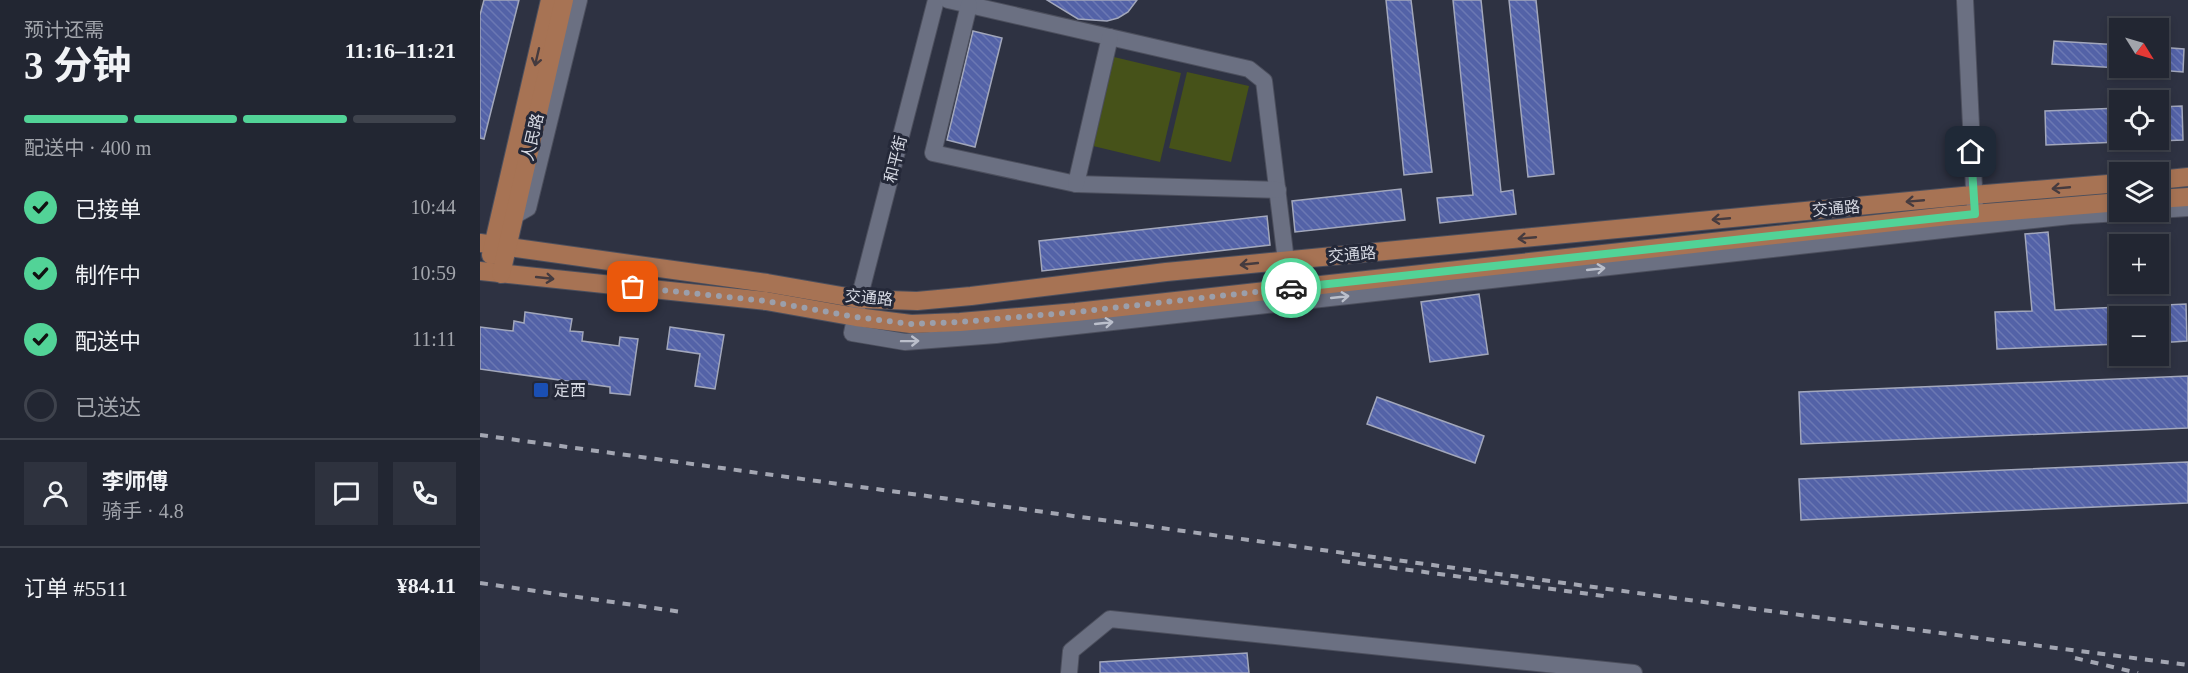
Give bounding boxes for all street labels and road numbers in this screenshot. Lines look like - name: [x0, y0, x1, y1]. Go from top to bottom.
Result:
- street label: 人民路: [519, 112, 546, 162]
- street label: 和平街: [881, 134, 910, 184]
- street label: 交通路: [1811, 198, 1861, 219]
- street label: 交通路: [1327, 244, 1377, 265]
- street label: 交通路: [844, 287, 894, 308]

